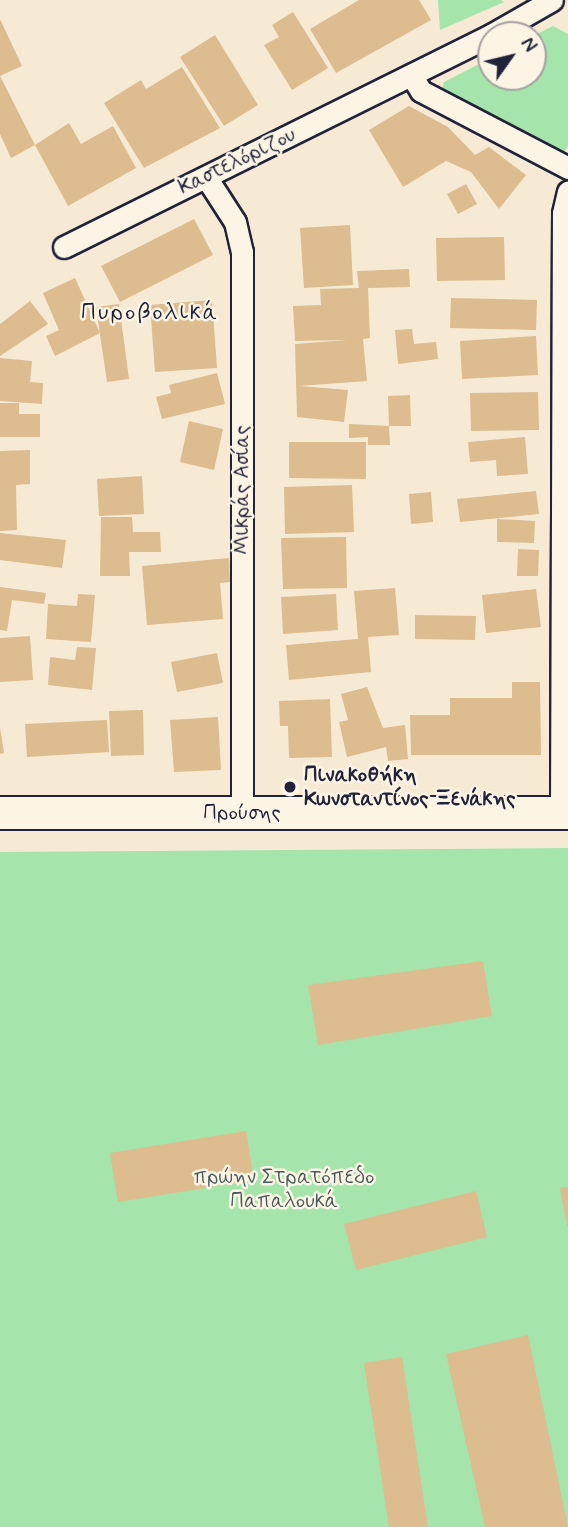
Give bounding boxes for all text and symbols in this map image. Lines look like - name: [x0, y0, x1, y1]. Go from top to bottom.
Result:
- north arrow: [477, 21, 547, 91]
- text: N: [514, 33, 542, 57]
- street label: Καστελόριζου: [174, 122, 300, 200]
- district label: Πυροβολικά: [82, 299, 218, 327]
- street label: Μικράς Ασίας: [229, 425, 255, 555]
- place label: Πινακοθήκη Κωνσταντίνος Ξενάκης: [304, 762, 515, 812]
- marker: Πινακοθήκη Κωνσταντίνος Ξενάκης: [282, 779, 298, 795]
- street label: Προύσης: [203, 800, 281, 826]
- park label: πρώην Στρατόπεδο Παπαλουκά: [194, 1164, 374, 1214]

